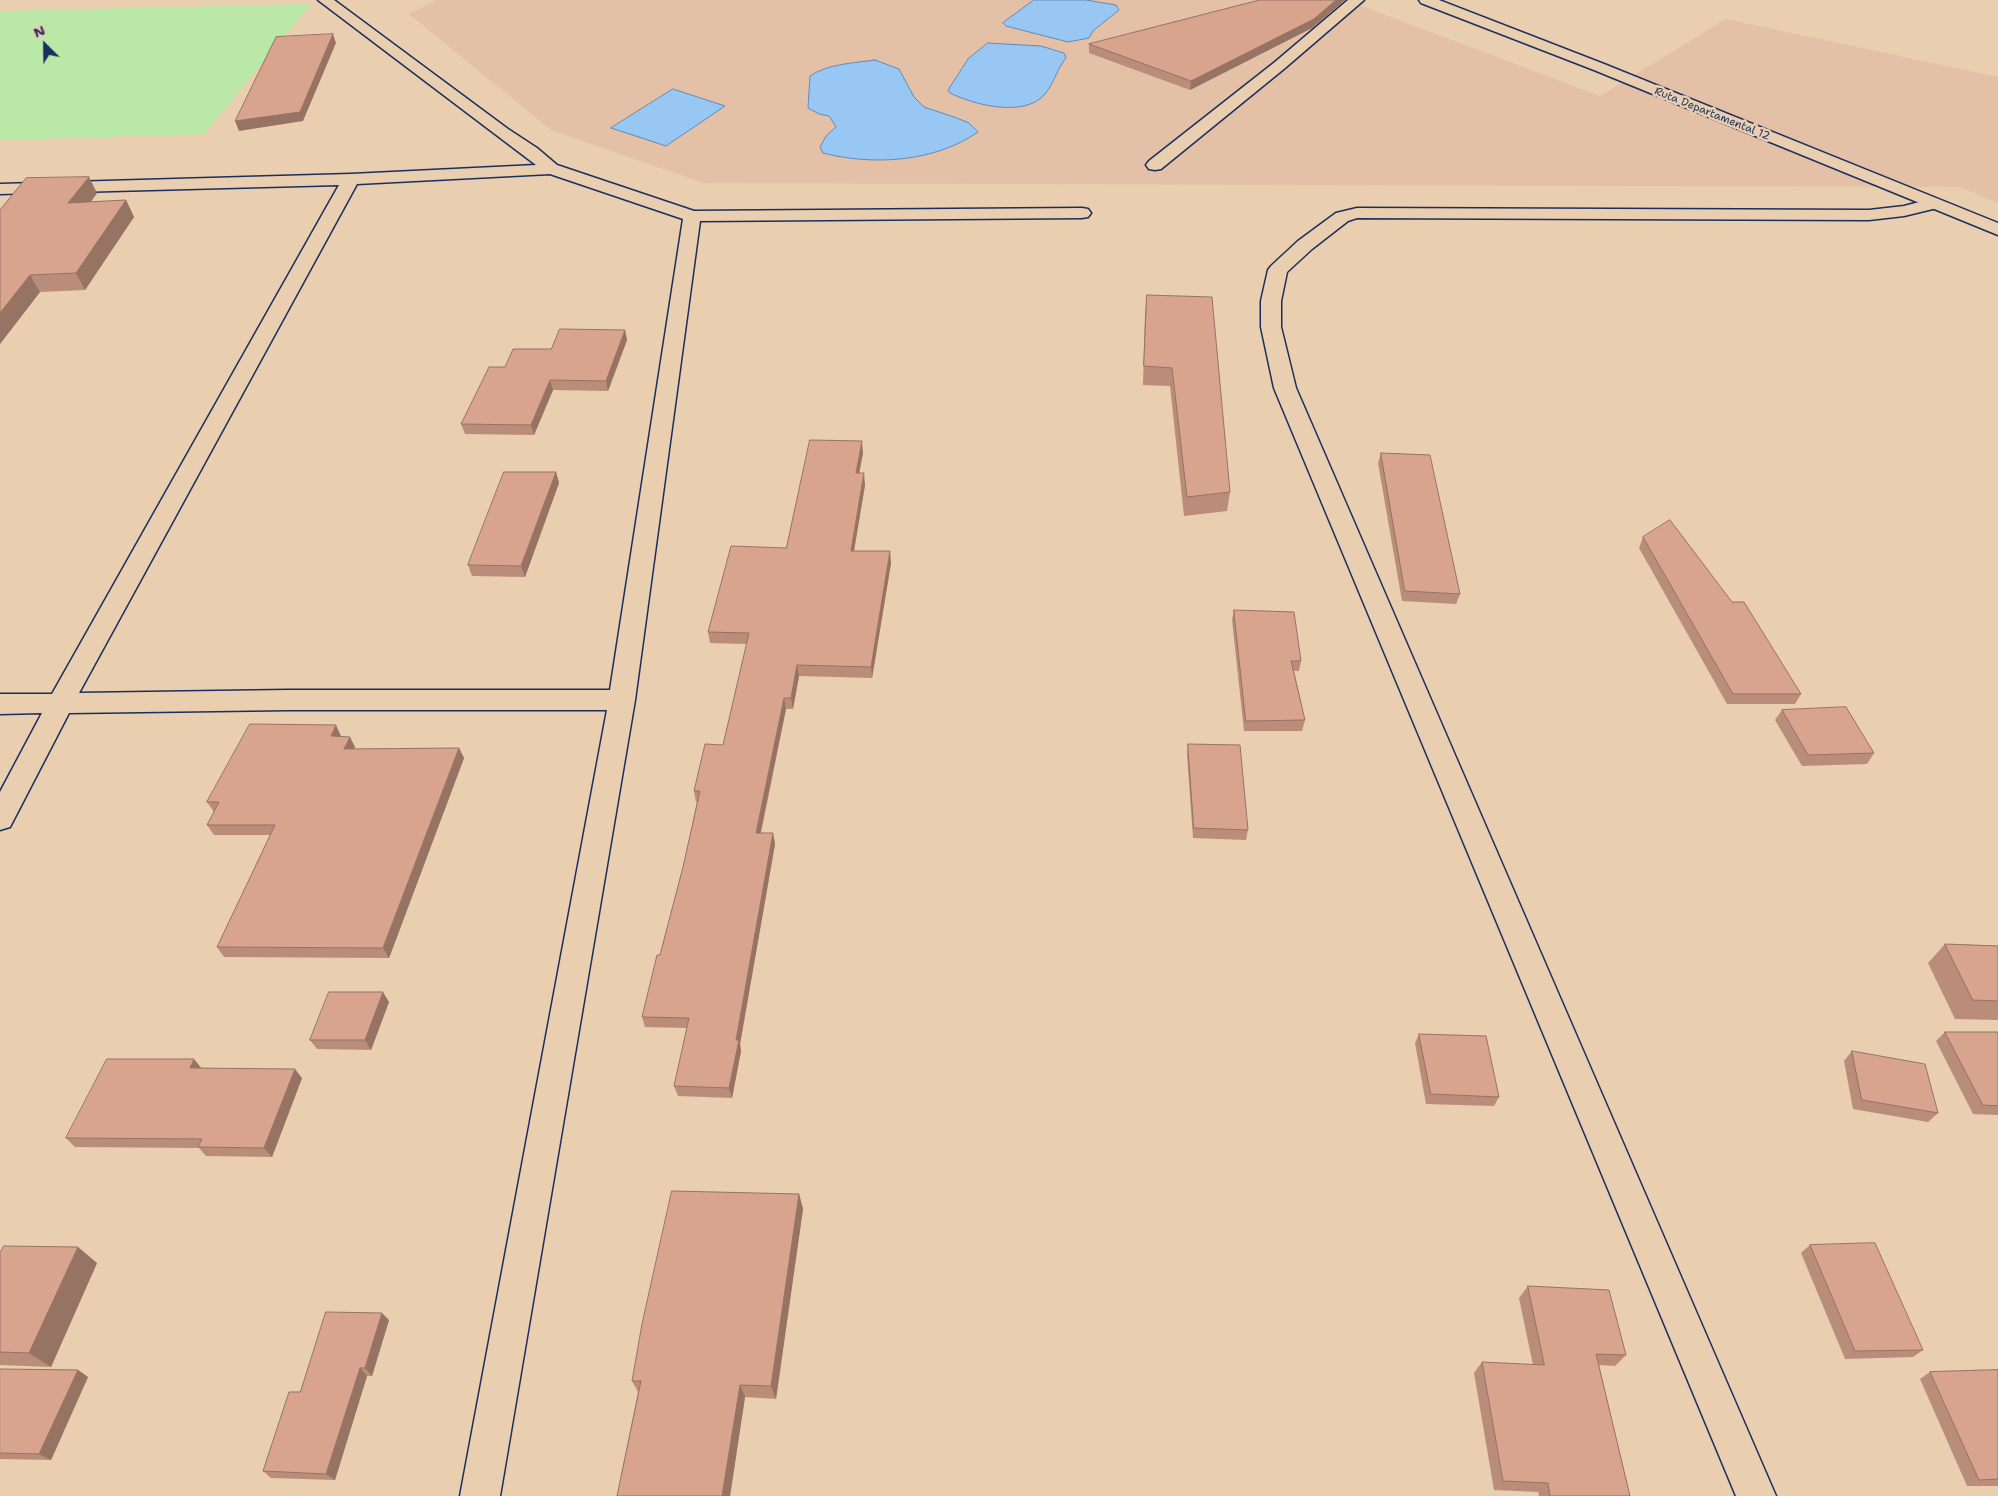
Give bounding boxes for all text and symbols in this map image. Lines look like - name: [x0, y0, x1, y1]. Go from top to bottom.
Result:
- north arrow: [20, 20, 70, 70]
- text: N: [31, 21, 48, 42]
- street label: Ruta Departamental 12: [1652, 85, 1772, 143]

